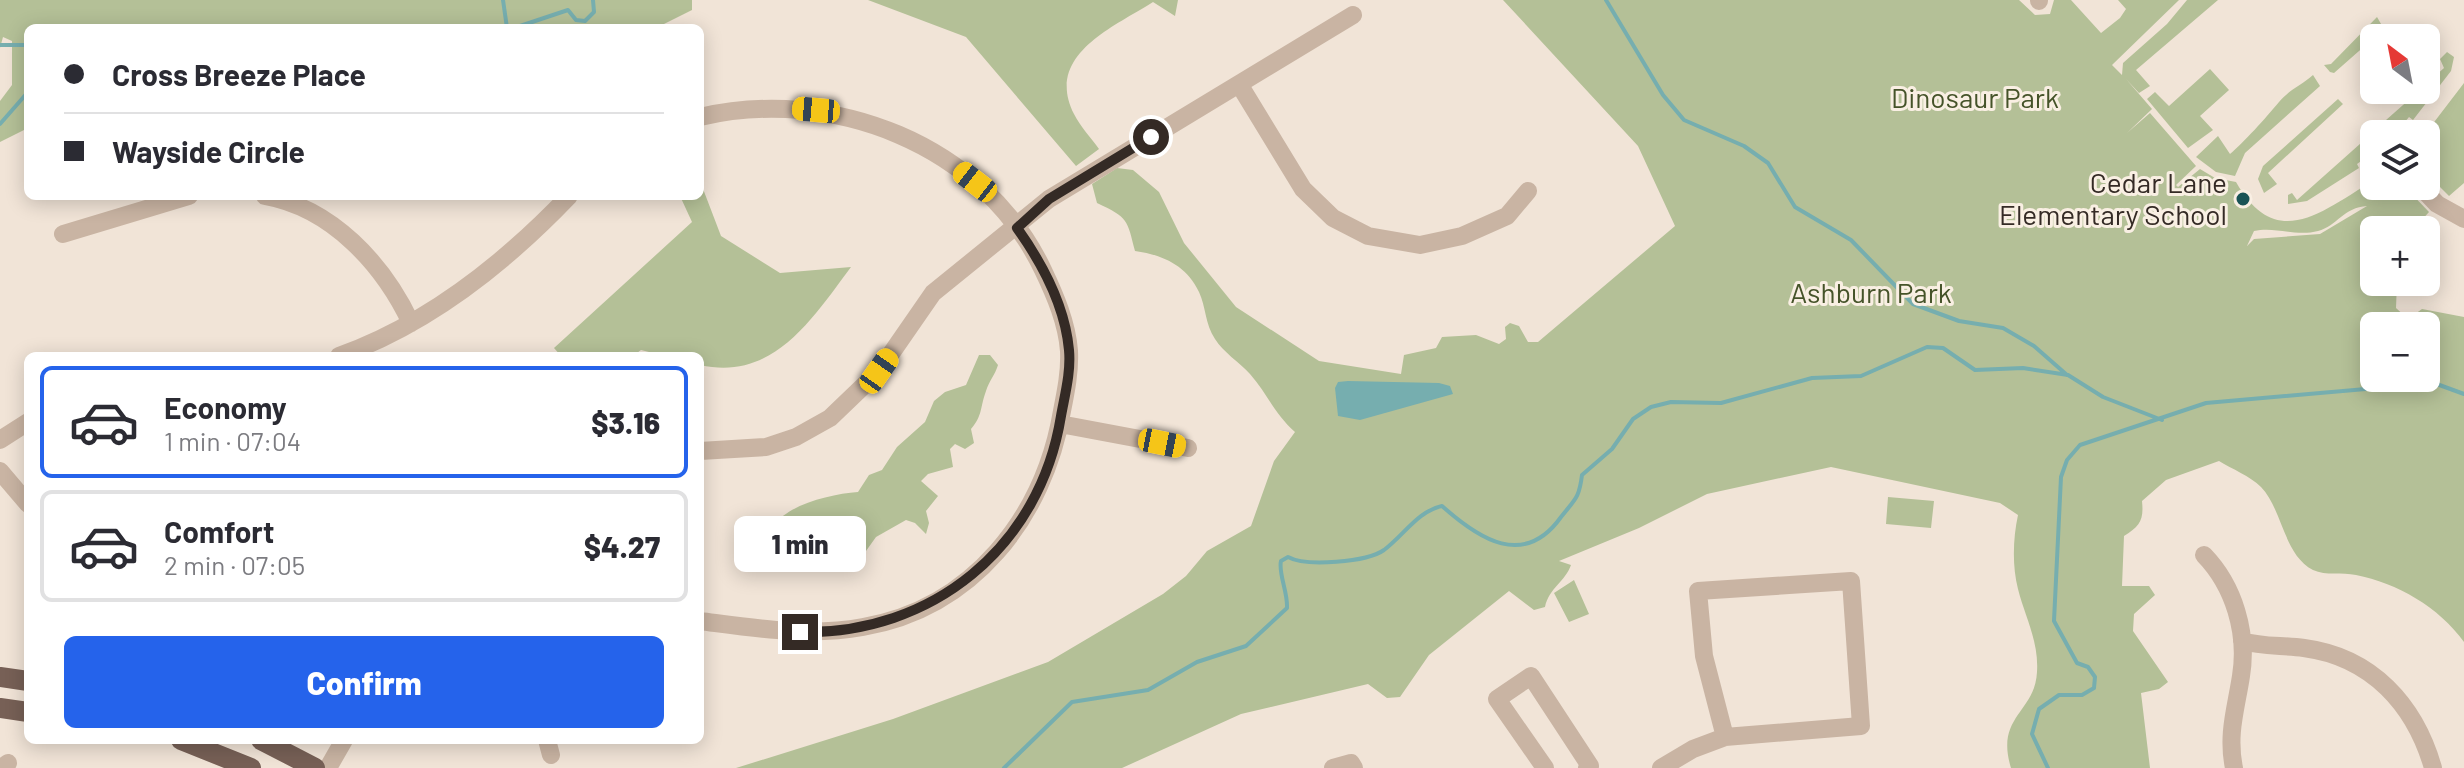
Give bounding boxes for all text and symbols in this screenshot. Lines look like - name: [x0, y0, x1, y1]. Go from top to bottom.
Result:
- north arrow: [2360, 24, 2440, 104]
- map controls: [2360, 24, 2440, 392]
- text: Cross Breeze Place: [112, 56, 366, 92]
- park label: Dinosaur Park: [1891, 80, 2059, 114]
- car: [791, 96, 841, 124]
- route start: [1133, 119, 1169, 155]
- button: layers: [2360, 120, 2440, 200]
- text: Wayside Circle: [112, 133, 305, 169]
- car: [949, 158, 1001, 206]
- place label: Cedar Lane Elementary School: [1999, 165, 2227, 231]
- marker: Cedar Lane Elementary School: [2234, 190, 2252, 208]
- button: +: [2360, 216, 2440, 296]
- park label: Ashburn Park: [1790, 275, 1952, 309]
- button: −: [2360, 312, 2440, 392]
- car: [855, 344, 903, 398]
- icon: car: [68, 386, 140, 458]
- text: Economy: [164, 389, 287, 425]
- text: $3.16: [591, 404, 660, 440]
- text: 1 min · 07:04: [164, 425, 301, 456]
- car: [1136, 427, 1188, 459]
- icon: car: [68, 510, 140, 582]
- text: Comfort: [164, 513, 274, 549]
- callout: 1 min: [734, 516, 866, 572]
- text: $4.27: [584, 528, 660, 564]
- text: 1 min: [771, 528, 829, 559]
- text: 2 min · 07:05: [164, 549, 305, 580]
- route end: [782, 614, 818, 650]
- button: Confirm: [64, 636, 664, 728]

